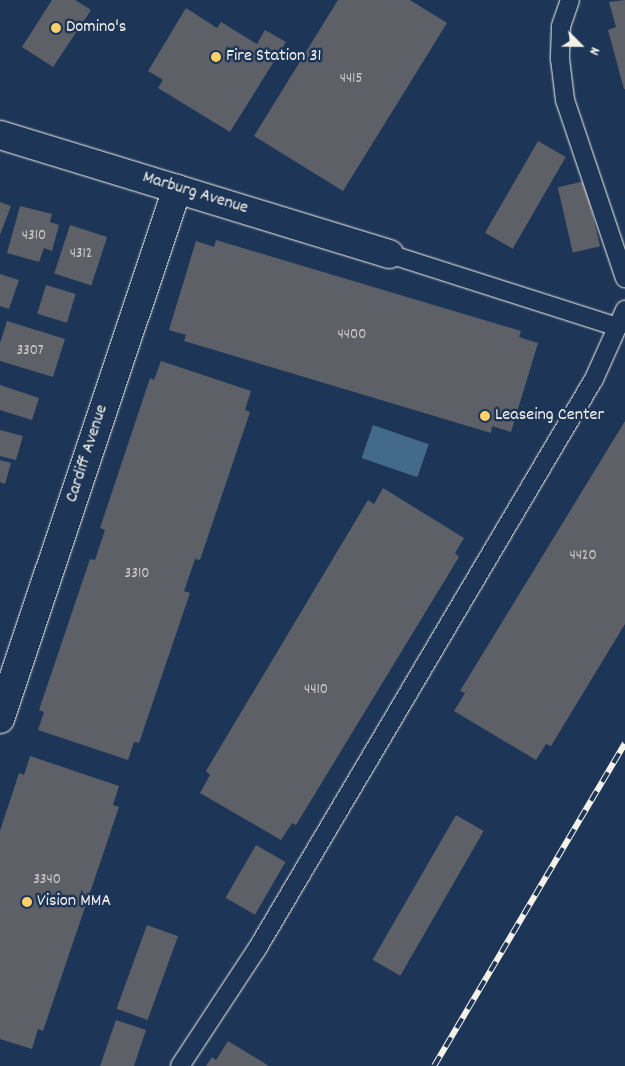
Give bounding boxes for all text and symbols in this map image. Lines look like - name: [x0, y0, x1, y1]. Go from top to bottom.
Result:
- place label: Domino's: [66, 17, 126, 39]
- north arrow: [555, 20, 605, 70]
- marker: Domino's: [50, 22, 62, 34]
- text: N: [583, 44, 604, 58]
- place label: Fire Station 31: [226, 46, 321, 68]
- marker: Fire Station 31: [210, 51, 222, 63]
- house number: 4415: [340, 71, 362, 89]
- street label: Marburg Avenue: [140, 168, 250, 220]
- house number: 4310: [22, 228, 46, 246]
- house number: 4312: [70, 246, 92, 264]
- house number: 4400: [338, 327, 366, 345]
- house number: 3307: [16, 343, 44, 361]
- street label: Cardiff Avenue: [62, 402, 114, 506]
- place label: Leaseing Center: [495, 405, 604, 427]
- marker: Leaseing Center: [479, 410, 491, 422]
- house number: 4420: [569, 548, 597, 566]
- house number: 3310: [125, 566, 149, 584]
- house number: 4410: [304, 682, 328, 700]
- house number: 3340: [33, 872, 61, 890]
- place label: Vision MMA: [37, 891, 111, 913]
- marker: Vision MMA: [21, 896, 33, 908]

